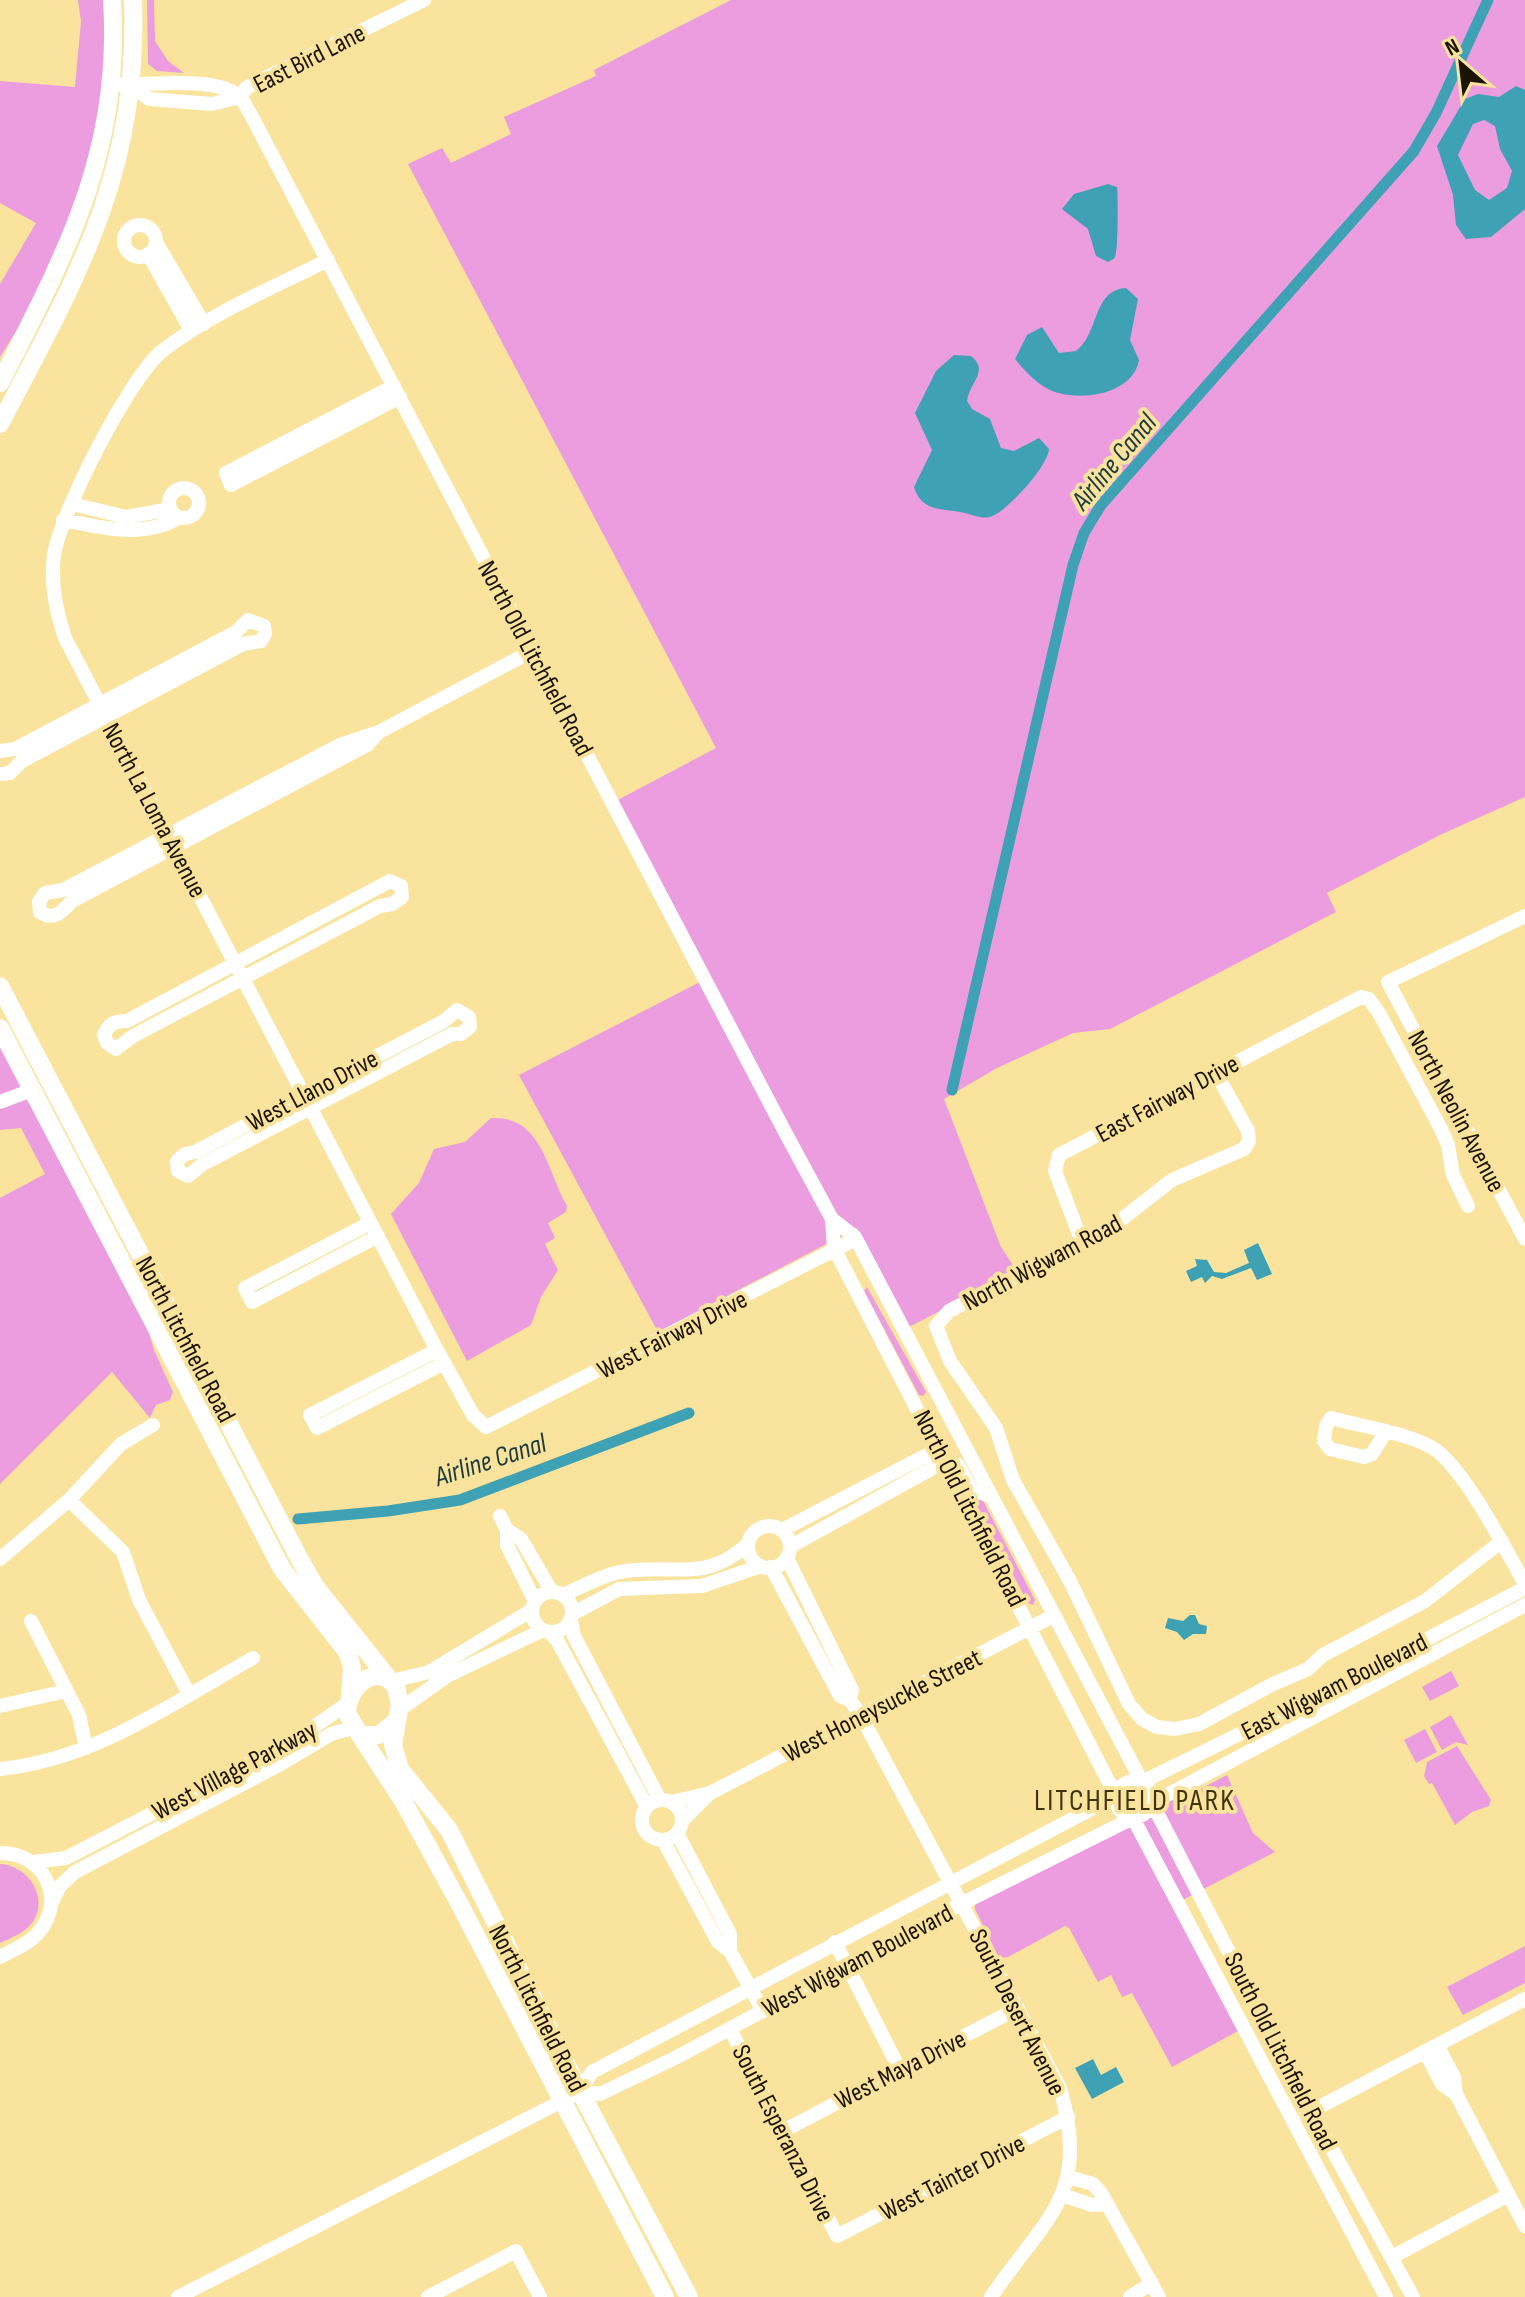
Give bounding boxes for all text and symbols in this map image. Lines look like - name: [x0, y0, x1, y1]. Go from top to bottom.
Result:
- street label: East Bird Lane: [249, 18, 371, 101]
- north arrow: [1421, 24, 1501, 104]
- text: N: [1441, 33, 1464, 62]
- water label: Airline Canal: [1064, 407, 1164, 517]
- street label: North Old Litchfield Road: [470, 556, 599, 761]
- street label: North La Loma Avenue: [95, 718, 213, 903]
- street label: North Neolin Avenue: [1400, 1026, 1511, 1198]
- street label: West Llano Drive: [242, 1044, 384, 1139]
- street label: East Fairway Drive: [1091, 1049, 1244, 1150]
- street label: North Wigwam Road: [958, 1208, 1127, 1318]
- street label: North Litchfield Road: [128, 1251, 241, 1428]
- street label: West Fairway Drive: [593, 1284, 753, 1386]
- street label: North Old Litchfield Road: [906, 1405, 1032, 1612]
- water label: Airline Canal: [430, 1427, 551, 1494]
- street label: East Wigwam Boulevard: [1236, 1627, 1433, 1748]
- street label: West Honeysuckle Street: [778, 1643, 987, 1770]
- street label: West Village Parkway: [147, 1715, 322, 1828]
- district label: LITCHFIELD PARK: [1034, 1783, 1236, 1819]
- street label: West Wigwam Boulevard: [757, 1898, 958, 2025]
- street label: North Litchfield Road: [481, 1920, 592, 2098]
- street label: South Desert Avenue: [961, 1924, 1072, 2101]
- street label: South Old Litchfield Road: [1217, 1948, 1343, 2156]
- street label: West Maya Drive: [830, 2024, 971, 2117]
- street label: South Esperanza Drive: [725, 2040, 841, 2227]
- street label: West Tainter Drive: [875, 2129, 1030, 2228]

